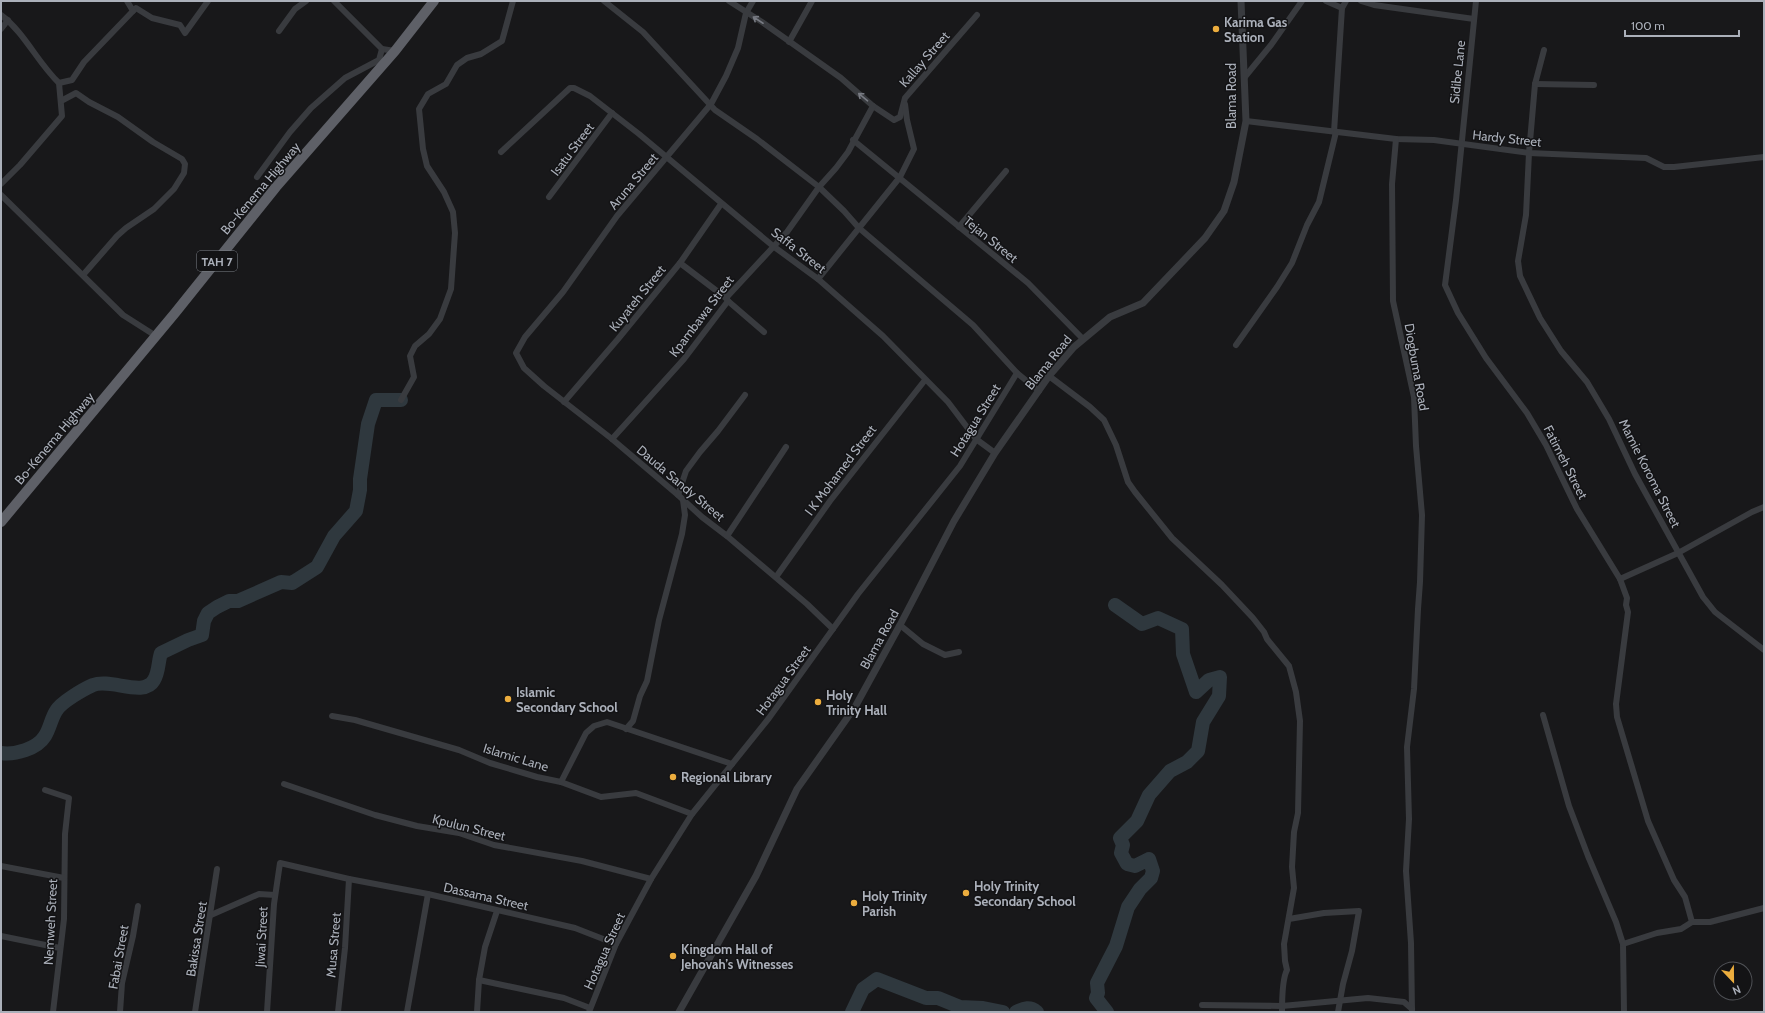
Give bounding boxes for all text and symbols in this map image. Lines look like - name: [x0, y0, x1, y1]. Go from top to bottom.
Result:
- scale bar: [1625, 12, 1739, 38]
- place label: Karima Gas Station: [1224, 14, 1288, 45]
- one-way arrow: [753, 16, 764, 24]
- text: 100 m: [1631, 18, 1665, 33]
- marker: Karima Gas Station: [1211, 24, 1221, 34]
- street label: Kallay Street: [895, 27, 953, 90]
- street label: Sidibe Lane: [1446, 39, 1468, 105]
- street label: Blama Road: [1223, 63, 1239, 129]
- one-way arrow: [858, 93, 868, 102]
- street label: Isatu Street: [547, 119, 597, 179]
- street label: Hardy Street: [1472, 126, 1543, 150]
- street label: Bo-Kenema Highway: [217, 138, 304, 237]
- street label: Aruna Street: [605, 149, 662, 212]
- street label: Tejan Street: [960, 212, 1022, 267]
- street label: Saffa Street: [769, 224, 830, 277]
- road number: TAH 7: [197, 251, 237, 271]
- street label: Kuyateh Street: [605, 261, 669, 334]
- street label: Kpambawa Street: [665, 272, 737, 360]
- street label: Diogbuma Road: [1401, 322, 1433, 412]
- street label: Blama Road: [1021, 331, 1075, 393]
- street label: Hotagua Street: [946, 380, 1004, 459]
- street label: Bo-Kenema Highway: [11, 388, 98, 487]
- street label: Mamie Koroma Street: [1616, 416, 1685, 530]
- street label: I K Mohamed Street: [801, 421, 880, 518]
- street label: Fatimeh Street: [1541, 422, 1592, 502]
- street label: Dauda Sandy Street: [634, 442, 729, 525]
- street label: Blama Road: [856, 606, 902, 672]
- street label: Hotagua Street: [752, 641, 814, 718]
- place label: Islamic Secondary School: [516, 684, 618, 715]
- place label: Holy Trinity Hall: [826, 687, 887, 718]
- marker: Islamic Secondary School: [503, 694, 513, 704]
- marker: Holy Trinity Hall: [813, 697, 823, 707]
- street label: Islamic Lane: [481, 739, 551, 775]
- place label: Regional Library: [681, 769, 772, 785]
- marker: Regional Library: [668, 772, 678, 782]
- street label: Kpulun Street: [431, 810, 508, 844]
- street label: Nemweh Street: [40, 878, 60, 966]
- street label: Dassama Street: [442, 878, 531, 914]
- place label: Holy Trinity Secondary School: [974, 878, 1076, 909]
- place label: Holy Trinity Parish: [862, 888, 927, 919]
- marker: Holy Trinity Secondary School: [961, 888, 971, 898]
- marker: Holy Trinity Parish: [849, 898, 859, 908]
- street label: Bakissa Street: [182, 900, 210, 978]
- street label: Jiwai Street: [251, 906, 271, 969]
- street label: Hotagua Street: [580, 909, 628, 992]
- street label: Musa Street: [322, 911, 344, 978]
- street label: Fabai Street: [104, 923, 132, 990]
- place label: Kingdom Hall of Jehovah’s Witnesses: [680, 941, 794, 972]
- marker: Kingdom Hall of Jehovah’s Witnesses: [668, 951, 678, 961]
- north arrow: [1713, 961, 1753, 1001]
- text: N: [1731, 982, 1743, 998]

